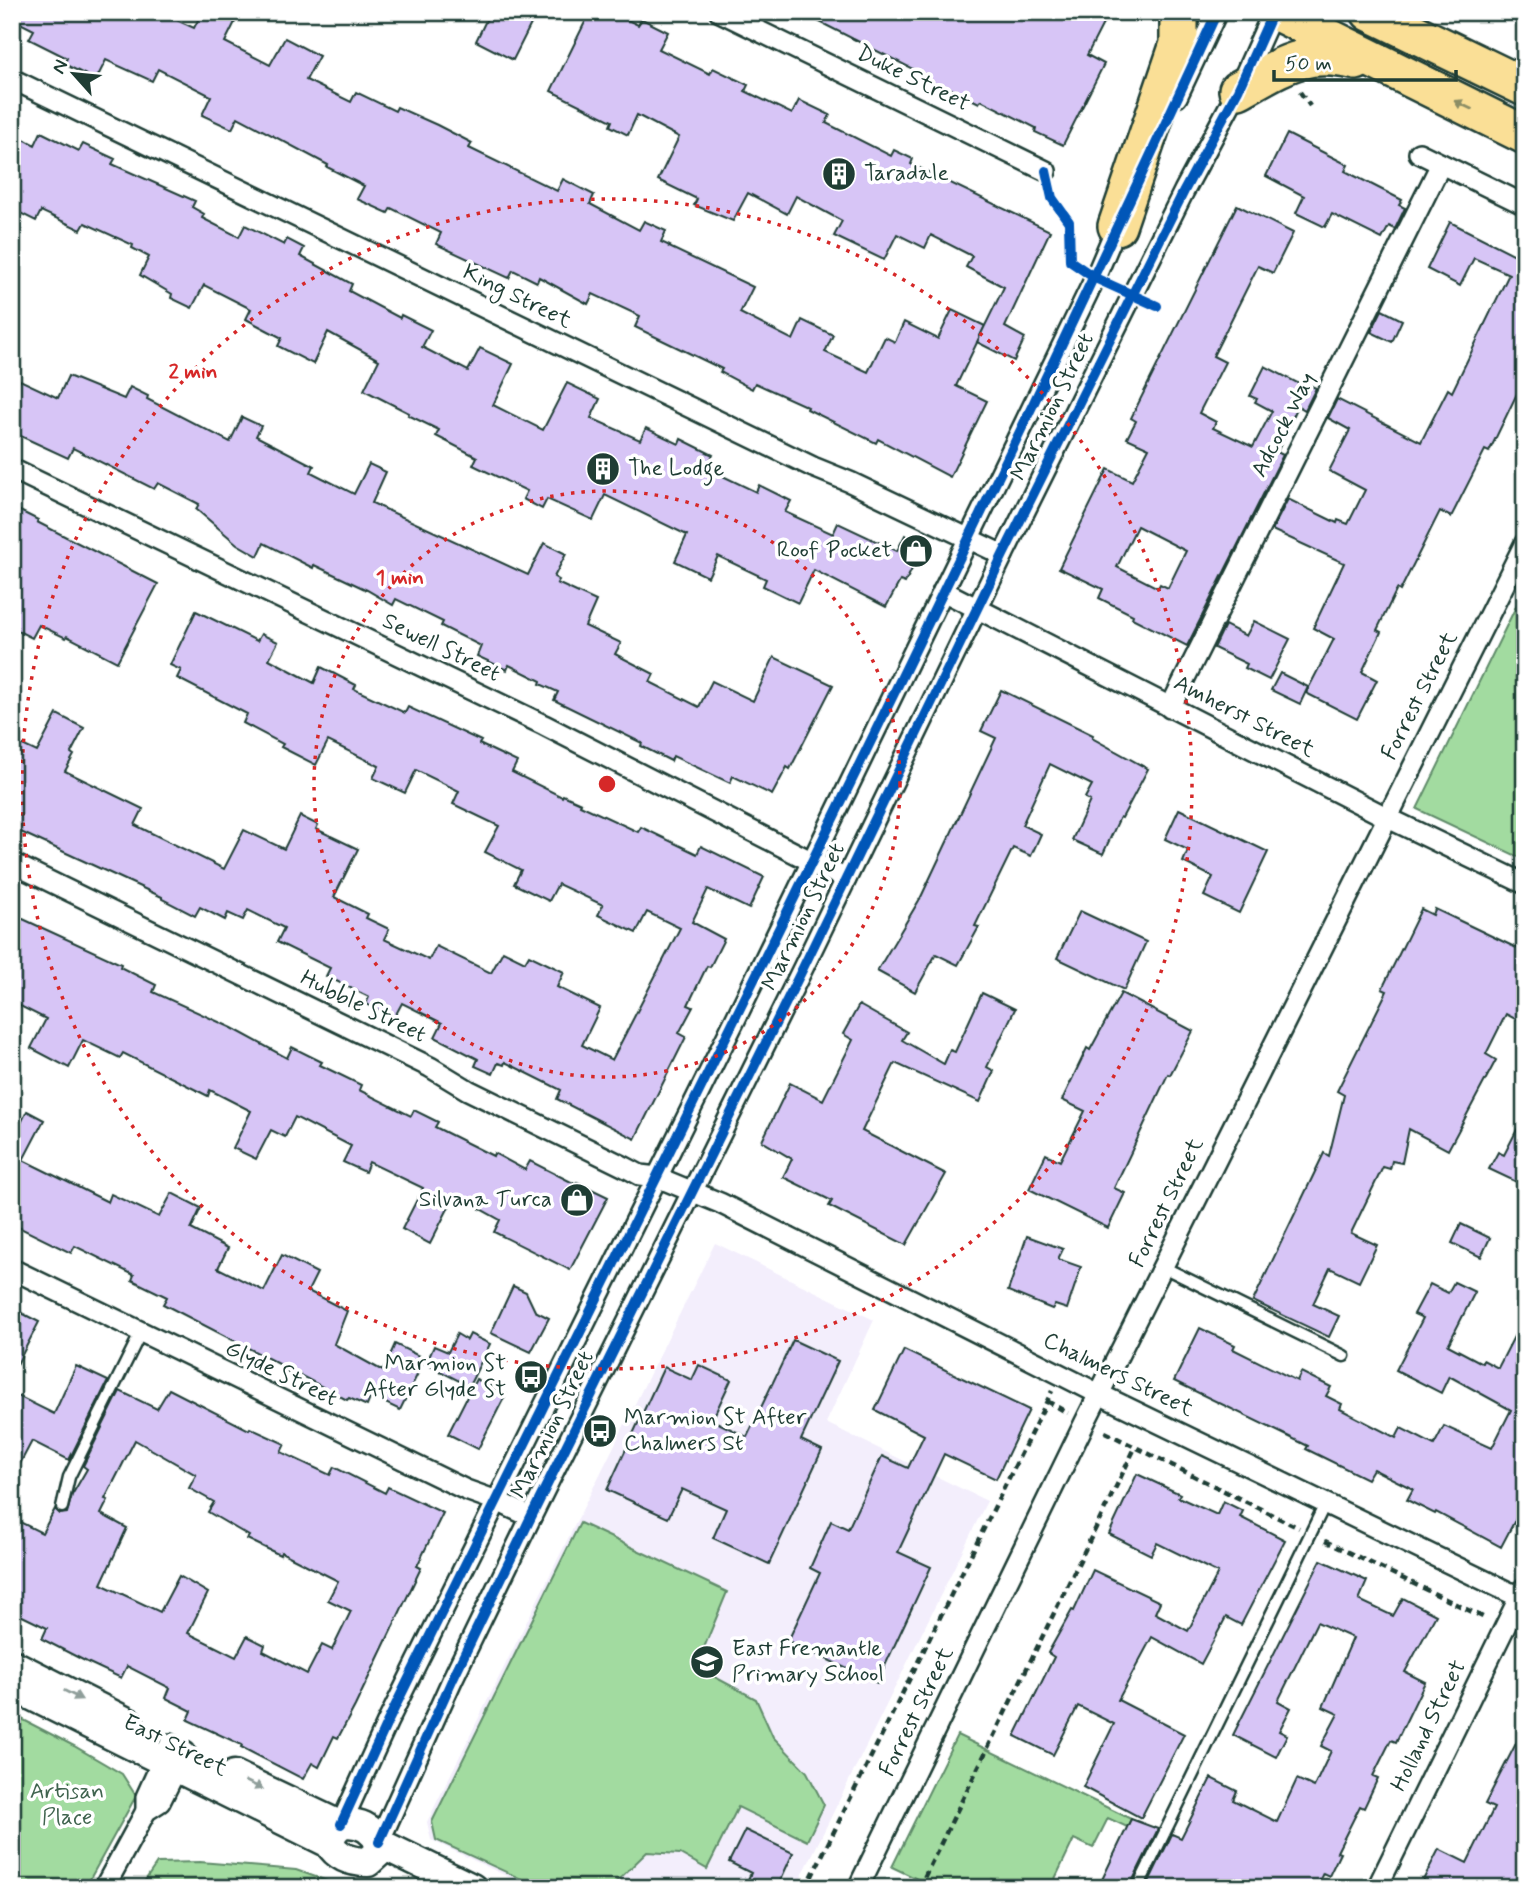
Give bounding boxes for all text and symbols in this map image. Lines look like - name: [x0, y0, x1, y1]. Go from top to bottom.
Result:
- north arrow: [38, 38, 108, 108]
- scale bar: [1274, 38, 1456, 82]
- street label: Duke Street: [851, 39, 975, 119]
- text: 50 m: [1285, 50, 1332, 78]
- text: N: [46, 56, 74, 78]
- one-way arrow: [1453, 100, 1473, 111]
- building icon: Taradale: [820, 155, 858, 193]
- place label: Taradale: [864, 159, 949, 189]
- street label: King Street: [457, 258, 577, 338]
- street label: Marmion Street: [1004, 328, 1102, 486]
- text: 2 min: [168, 358, 218, 386]
- street label: Adcock Way: [1245, 367, 1323, 483]
- building icon: The Lodge: [584, 450, 622, 488]
- place label: The Lodge: [628, 454, 724, 486]
- shop icon: Roof Pocket: [897, 532, 935, 570]
- place label: Roof Pocket: [777, 536, 892, 566]
- text: 1 min: [376, 564, 424, 592]
- street label: Sewell Street: [377, 606, 505, 690]
- street label: Forrest Street: [1375, 626, 1466, 765]
- street label: Amherst Street: [1168, 669, 1320, 766]
- centre of rings: [595, 772, 619, 796]
- street label: Marmion Street: [755, 838, 853, 996]
- street label: Hubble Street: [295, 964, 431, 1050]
- street label: Forrest Street: [1123, 1133, 1212, 1273]
- shop icon: Silvana Turca: [558, 1181, 596, 1219]
- place label: Silvana Turca: [419, 1185, 552, 1215]
- street label: Chalmers Street: [1038, 1326, 1199, 1425]
- street label: Glyde Street: [220, 1334, 342, 1414]
- street label: Marmion Street: [504, 1346, 602, 1504]
- place label: Marmion St After Glyde St: [363, 1349, 506, 1405]
- bus stop icon: Marmion St After Glyde St: [512, 1358, 550, 1396]
- place label: Marmion St After Chalmers St: [624, 1403, 807, 1459]
- bus stop icon: Marmion St After Chalmers St: [581, 1412, 619, 1450]
- place label: East Fremantle Primary School: [732, 1634, 884, 1690]
- street label: Forrest Street: [873, 1642, 962, 1782]
- school or university icon: East Fremantle Primary School: [688, 1643, 726, 1681]
- street label: Holland Street: [1384, 1655, 1474, 1797]
- one-way arrow: [63, 1689, 83, 1700]
- street label: East Street: [118, 1708, 233, 1784]
- park label: Artisan Place: [30, 1777, 104, 1833]
- one-way arrow: [244, 1779, 264, 1790]

